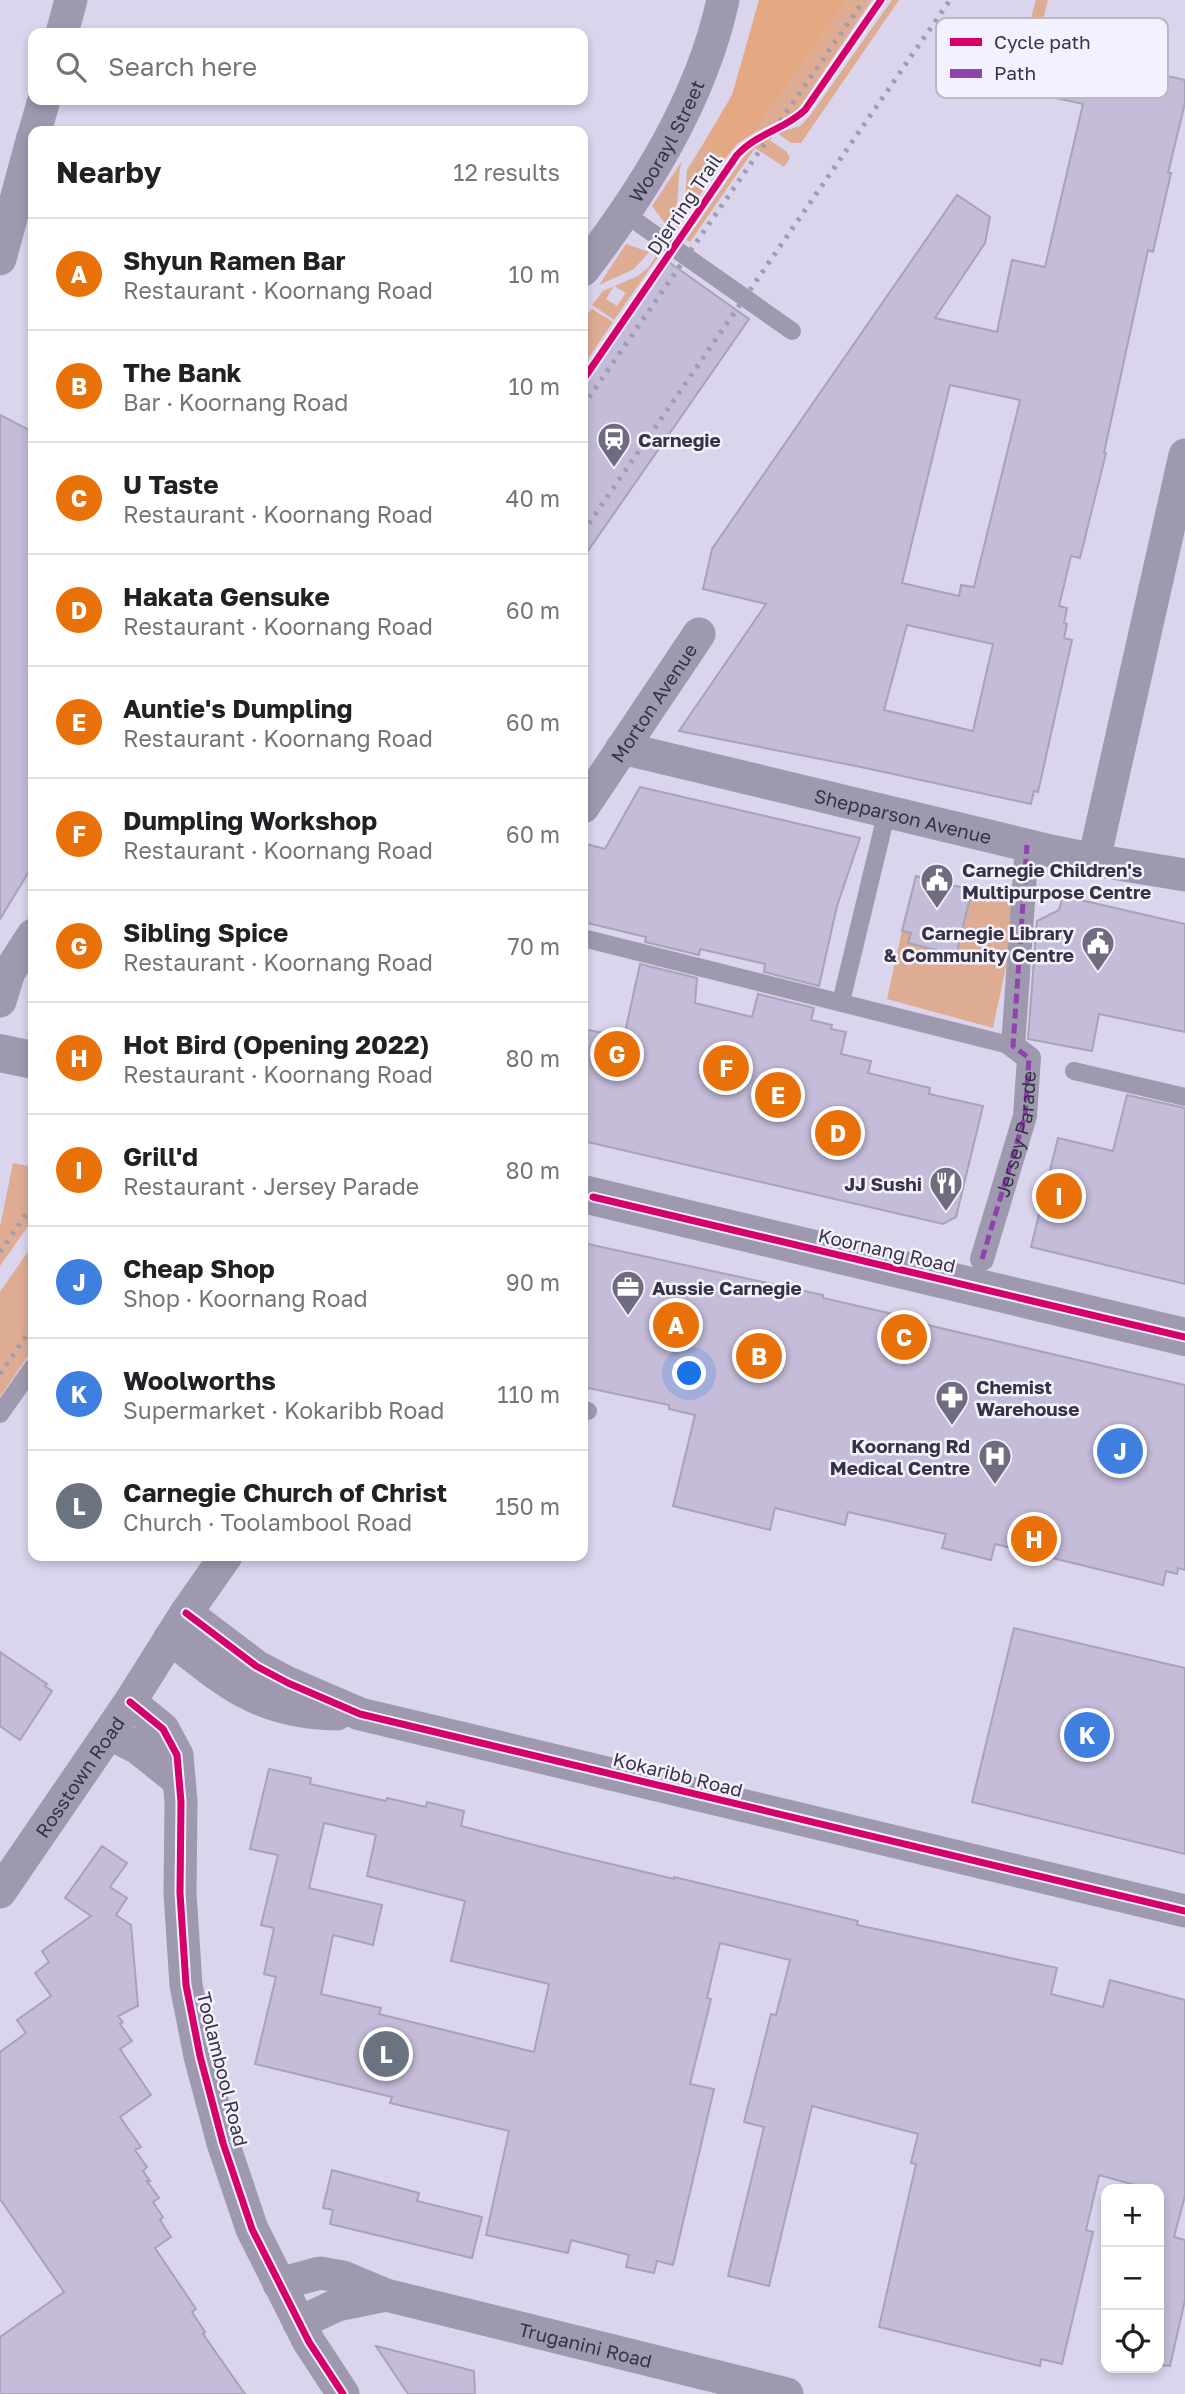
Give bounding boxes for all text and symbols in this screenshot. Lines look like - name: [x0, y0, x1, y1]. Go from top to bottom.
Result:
- legend: [936, 18, 1168, 98]
- search box: [28, 28, 588, 105]
- text: Cycle path: [994, 30, 1091, 53]
- icon: search: [52, 48, 90, 86]
- text: Search here: [108, 51, 257, 82]
- text: Path: [994, 61, 1036, 84]
- street label: Woorayl Street: [623, 76, 708, 206]
- street label: Djerring Trail: [642, 149, 726, 259]
- text: Nearby: [56, 154, 161, 190]
- text: 12 results: [453, 158, 560, 186]
- text: Shyun Ramen Bar: [123, 245, 346, 276]
- text: A: [71, 260, 87, 288]
- text: 10 m: [508, 260, 560, 288]
- text: Restaurant · Koornang Road: [123, 276, 433, 304]
- text: The Bank: [123, 357, 242, 388]
- text: B: [71, 372, 87, 400]
- text: 10 m: [508, 372, 560, 400]
- text: Bar · Koornang Road: [123, 388, 348, 416]
- station icon: Carnegie: [595, 420, 633, 469]
- place label: Carnegie: [638, 428, 721, 451]
- text: U Taste: [123, 469, 219, 500]
- text: C: [71, 484, 87, 512]
- text: 40 m: [506, 484, 560, 512]
- text: Restaurant · Koornang Road: [123, 500, 433, 528]
- text: Hakata Gensuke: [123, 581, 330, 612]
- text: D: [71, 596, 87, 624]
- text: 60 m: [506, 596, 560, 624]
- text: Restaurant · Koornang Road: [123, 612, 433, 640]
- street label: Morton Avenue: [605, 639, 701, 766]
- text: Auntie's Dumpling: [123, 693, 353, 724]
- text: E: [72, 708, 86, 736]
- text: 60 m: [506, 708, 560, 736]
- text: Restaurant · Koornang Road: [123, 724, 433, 752]
- street label: Shepparson Avenue: [812, 783, 994, 848]
- text: Dumpling Workshop: [123, 805, 377, 836]
- text: F: [72, 820, 86, 848]
- text: 60 m: [506, 820, 560, 848]
- text: Restaurant · Koornang Road: [123, 836, 433, 864]
- place label: Carnegie Children's Multipurpose Centre: [962, 858, 1151, 903]
- public building icon: Carnegie Children's Multipurpose Centre: [918, 861, 956, 910]
- text: Sibling Spice: [123, 917, 288, 948]
- place label: Carnegie Library & Community Centre: [884, 921, 1075, 966]
- public building icon: Carnegie Library & Community Centre: [1079, 924, 1117, 973]
- text: G: [71, 932, 87, 960]
- text: 70 m: [507, 932, 560, 960]
- text: Restaurant · Koornang Road: [123, 948, 433, 976]
- pin: G: [594, 1028, 640, 1080]
- text: Hot Bird (Opening 2022): [123, 1029, 430, 1060]
- pin: F: [703, 1042, 749, 1094]
- text: H: [70, 1044, 88, 1072]
- text: 80 m: [506, 1044, 560, 1072]
- text: Restaurant · Koornang Road: [123, 1060, 433, 1088]
- pin: E: [755, 1069, 801, 1121]
- street label: Jersey Parade: [990, 1070, 1040, 1200]
- pin: D: [815, 1107, 861, 1159]
- text: Grill'd: [123, 1141, 198, 1172]
- text: I: [75, 1156, 83, 1184]
- text: 80 m: [506, 1156, 560, 1184]
- restaurant icon: JJ Sushi: [927, 1164, 965, 1213]
- pin: I: [1036, 1170, 1082, 1222]
- text: Restaurant · Jersey Parade: [123, 1172, 419, 1200]
- place label: JJ Sushi: [844, 1172, 922, 1195]
- street label: Koornang Road: [816, 1223, 958, 1277]
- text: Cheap Shop: [123, 1253, 275, 1284]
- text: J: [72, 1268, 86, 1296]
- text: 90 m: [506, 1268, 560, 1296]
- office icon: Aussie Carnegie: [609, 1268, 647, 1317]
- place label: Aussie Carnegie: [652, 1276, 802, 1299]
- text: Shop · Koornang Road: [123, 1284, 368, 1312]
- pin: A: [653, 1299, 699, 1351]
- pin: C: [881, 1311, 927, 1363]
- pin: B: [736, 1330, 782, 1382]
- your location: [672, 1356, 706, 1390]
- text: Woolworths: [123, 1365, 276, 1396]
- place label: Chemist Warehouse: [976, 1375, 1079, 1420]
- pharmacy icon: Chemist Warehouse: [933, 1378, 971, 1427]
- text: K: [71, 1380, 87, 1408]
- text: 110 m: [497, 1380, 560, 1408]
- text: Supermarket · Kokaribb Road: [123, 1396, 444, 1424]
- pin: J: [1097, 1425, 1143, 1477]
- place label: Koornang Rd Medical Centre: [830, 1434, 970, 1479]
- hospital icon: Koornang Rd Medical Centre: [976, 1437, 1014, 1486]
- text: Carnegie Church of Christ: [123, 1477, 447, 1508]
- text: L: [72, 1492, 86, 1520]
- text: 150 m: [495, 1492, 560, 1520]
- text: Church · Toolambool Road: [123, 1508, 412, 1536]
- pin: H: [1011, 1513, 1057, 1565]
- pin: K: [1064, 1709, 1110, 1761]
- street label: Rosstown Road: [30, 1712, 129, 1841]
- street label: Kokaribb Road: [611, 1747, 745, 1801]
- street label: Toolambool Road: [193, 1989, 253, 2149]
- pin: L: [363, 2028, 409, 2080]
- map controls: [1101, 2184, 1164, 2373]
- button: +: [1101, 2184, 1164, 2247]
- button: −: [1101, 2247, 1164, 2310]
- button: locate: [1101, 2310, 1164, 2373]
- street label: Truganini Road: [517, 2317, 655, 2372]

